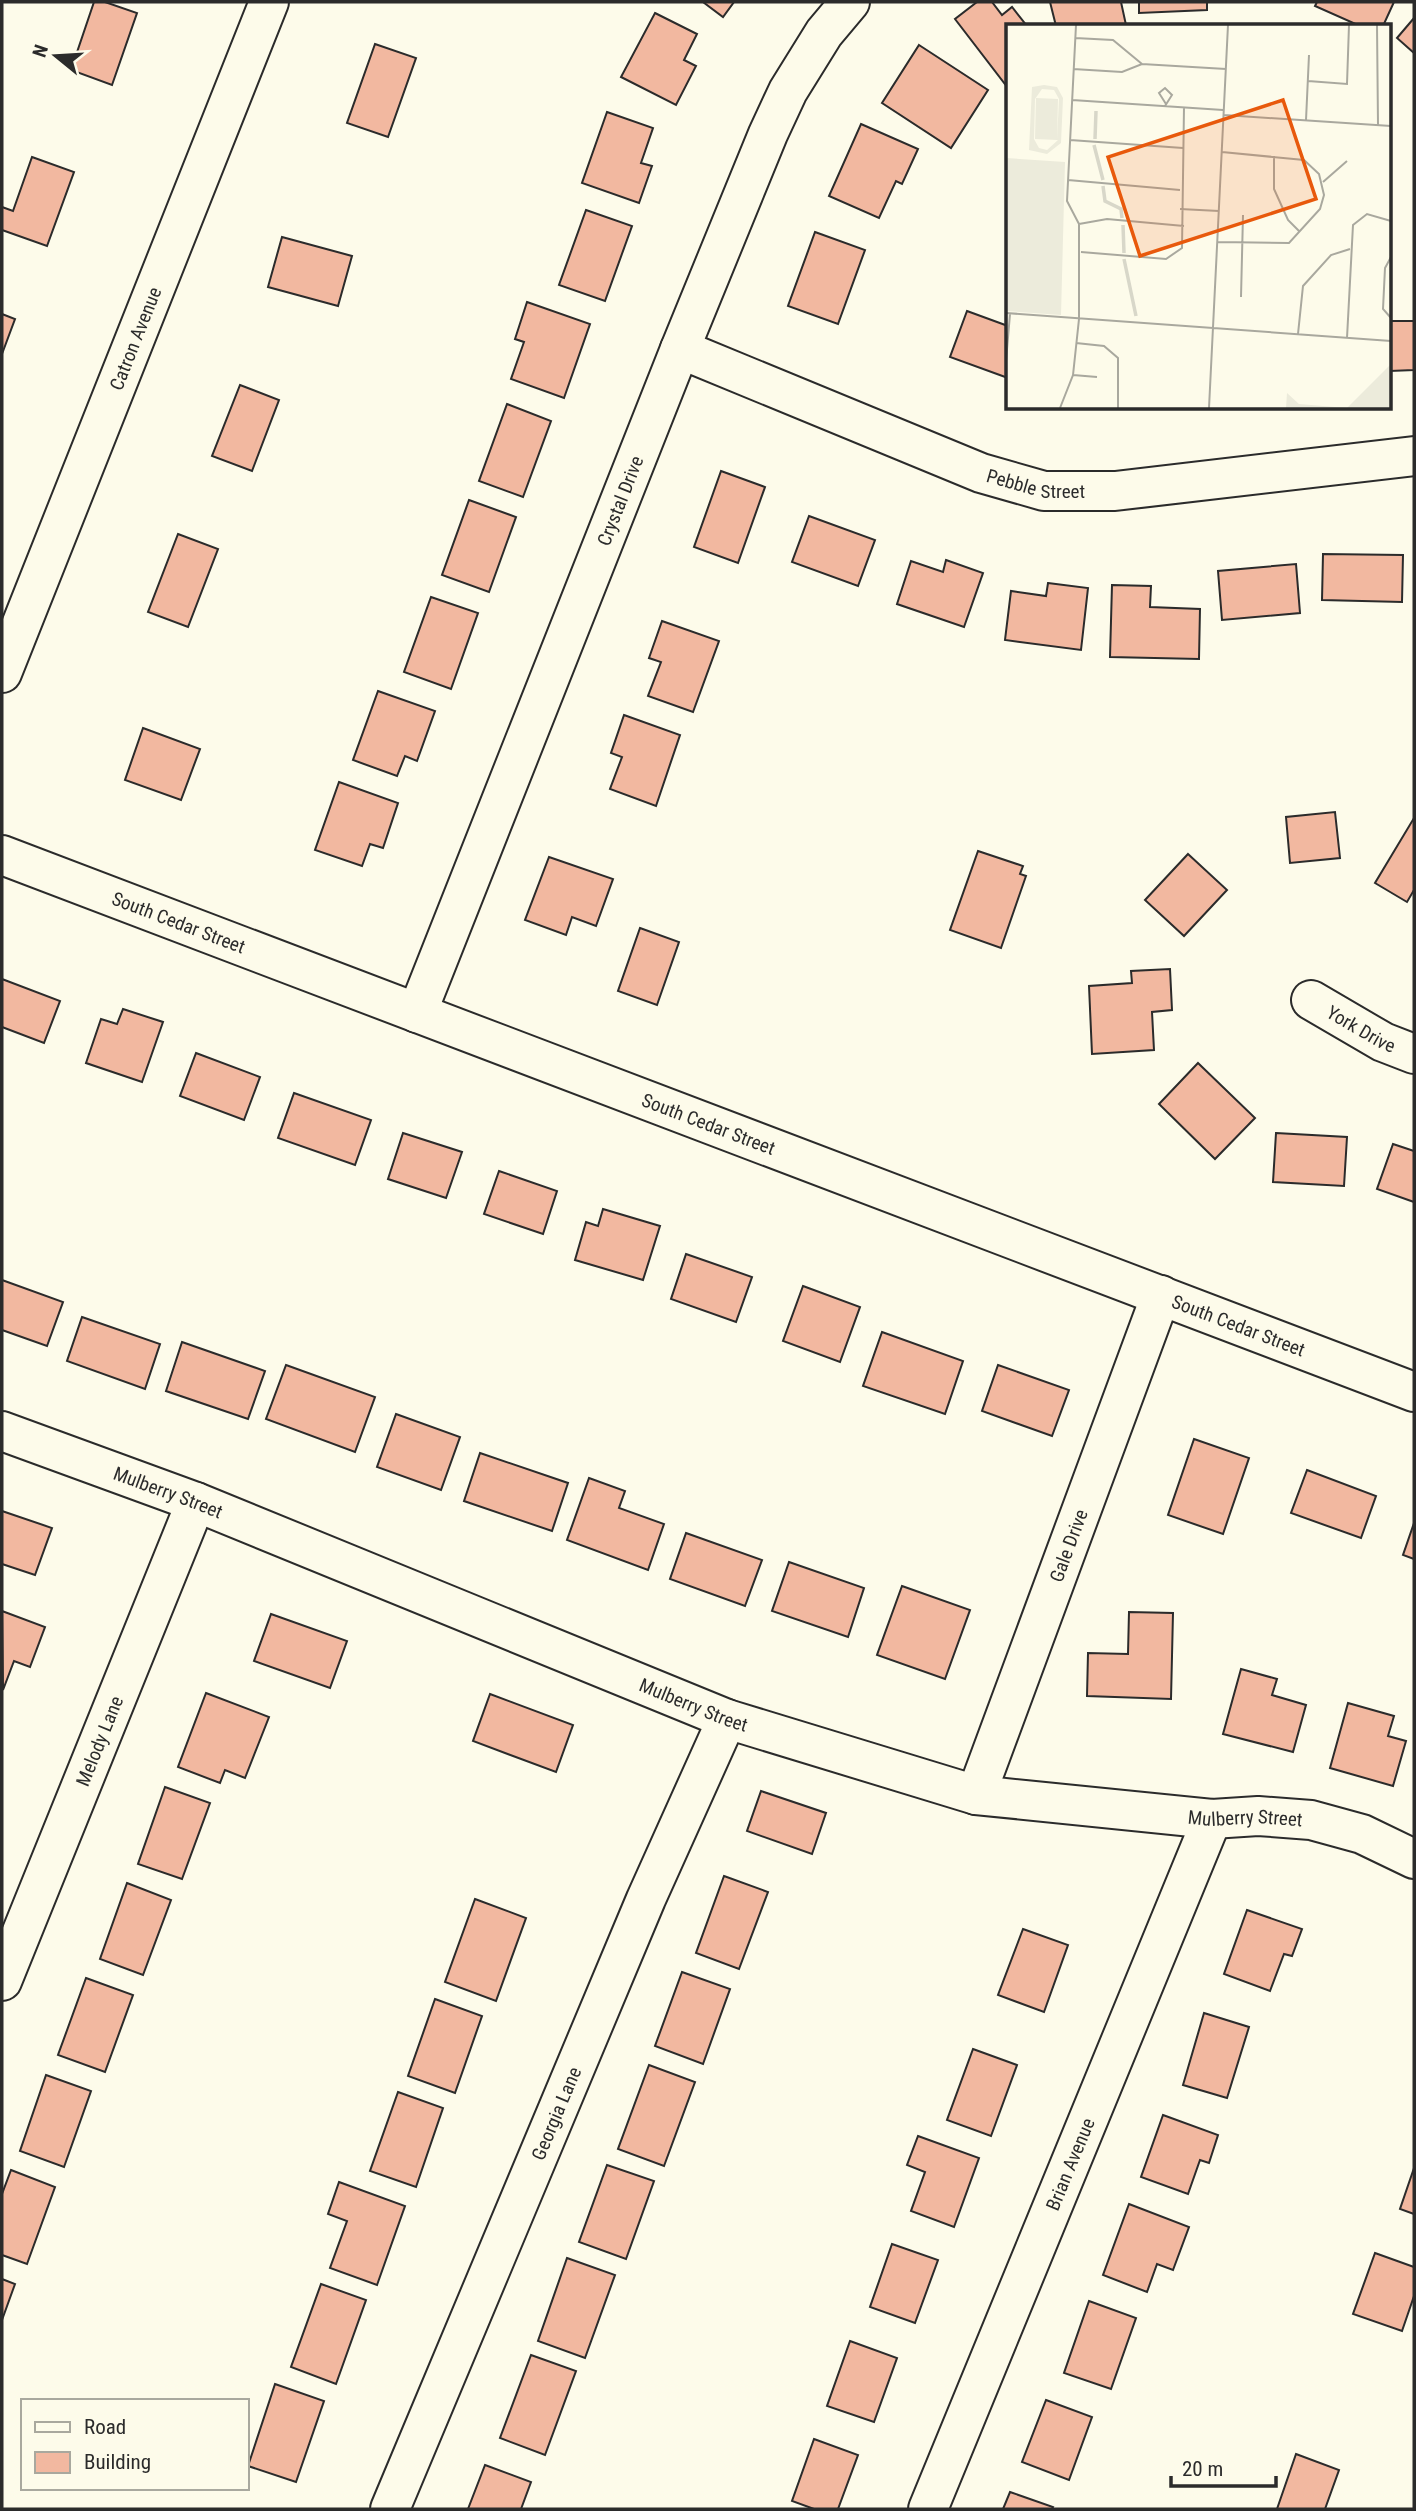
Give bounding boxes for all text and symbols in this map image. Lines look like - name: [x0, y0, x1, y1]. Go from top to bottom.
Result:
- north arrow: [21, 21, 91, 91]
- inset map: [1006, 24, 1392, 410]
- text: N: [28, 42, 53, 60]
- street label: Catron Avenue: [105, 284, 166, 394]
- street label: Crystal Drive: [592, 453, 649, 549]
- street label: Pebble Street: [984, 464, 1085, 503]
- street label: South Cedar Street: [109, 887, 248, 958]
- street label: York Drive: [1322, 1001, 1399, 1058]
- street label: South Cedar Street: [639, 1088, 778, 1160]
- street label: South Cedar Street: [1169, 1290, 1308, 1362]
- street label: Mulberry Street: [110, 1462, 226, 1524]
- street label: Gale Drive: [1045, 1506, 1093, 1585]
- street label: Mulberry Street: [636, 1673, 750, 1737]
- street label: Melody Lane: [71, 1693, 128, 1790]
- street label: Mulberry Street: [1187, 1805, 1303, 1831]
- street label: Georgia Lane: [527, 2064, 586, 2164]
- street label: Brian Avenue: [1041, 2115, 1100, 2214]
- legend: [21, 2399, 248, 2490]
- text: Road: [84, 2415, 126, 2439]
- scale bar: [1171, 2444, 1276, 2488]
- text: Building: [84, 2450, 151, 2474]
- text: 20 m: [1182, 2457, 1223, 2481]

